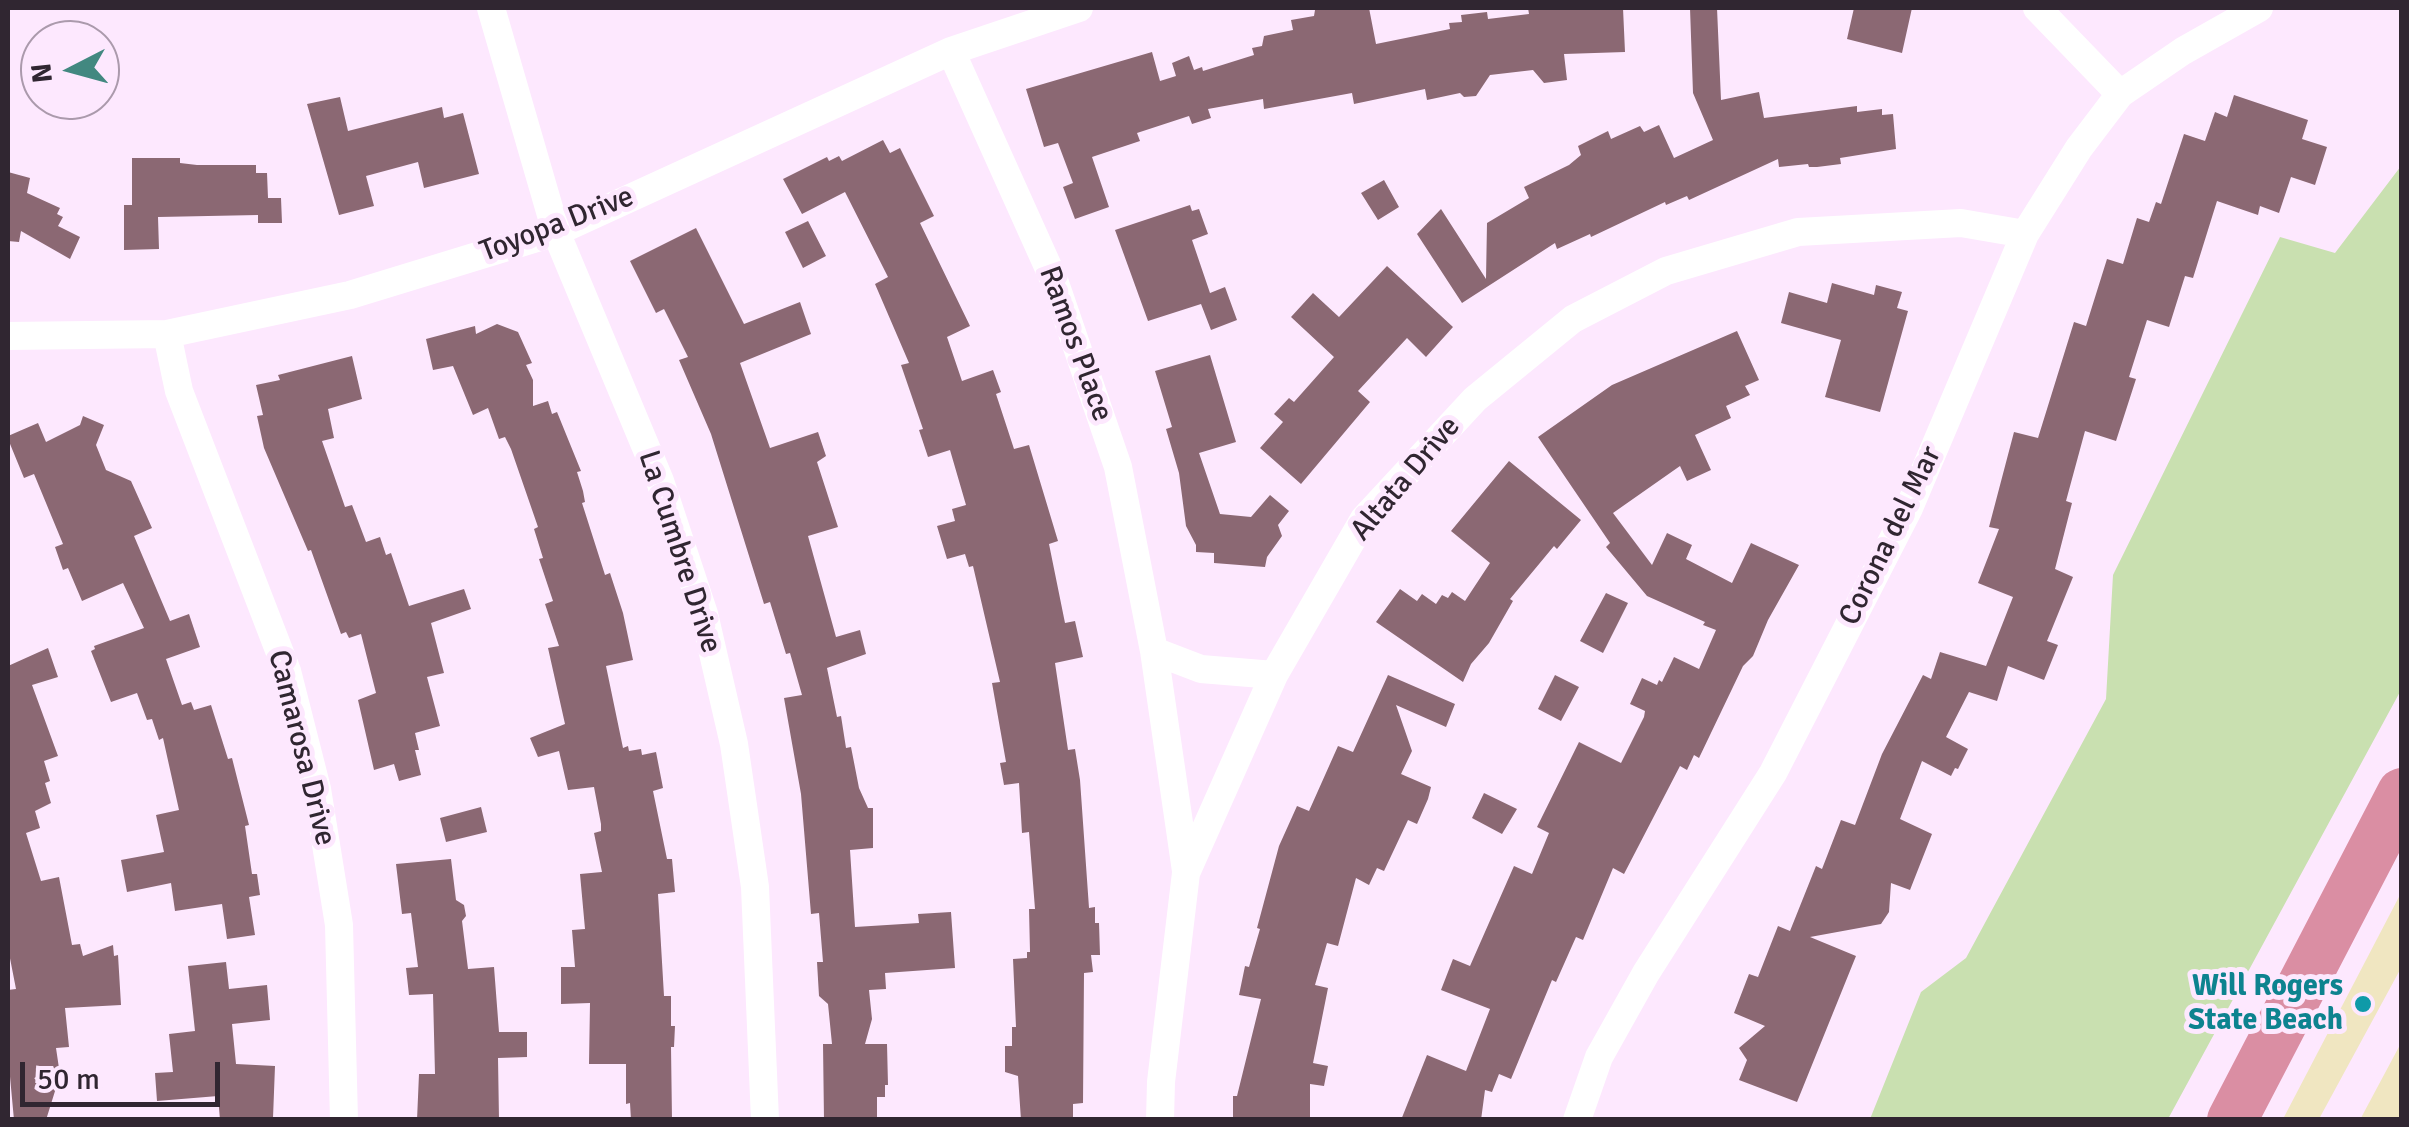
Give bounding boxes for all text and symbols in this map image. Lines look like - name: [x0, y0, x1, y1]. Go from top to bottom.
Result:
- north arrow: [20, 20, 120, 120]
- text: N: [24, 61, 60, 84]
- street label: Toyopa Drive: [475, 179, 639, 271]
- street label: Ramos Place: [1030, 262, 1120, 426]
- street label: Altata Drive: [1344, 410, 1468, 548]
- street label: Corona del Mar: [1832, 441, 1950, 631]
- street label: La Cumbre Drive: [629, 446, 729, 658]
- street label: Camarosa Drive: [259, 646, 343, 850]
- place label: Will Rogers State Beach: [2188, 969, 2343, 1040]
- marker: Will Rogers State Beach: [2352, 993, 2374, 1015]
- scale bar: [25, 1042, 225, 1104]
- text: 50 m: [37, 1061, 100, 1098]

